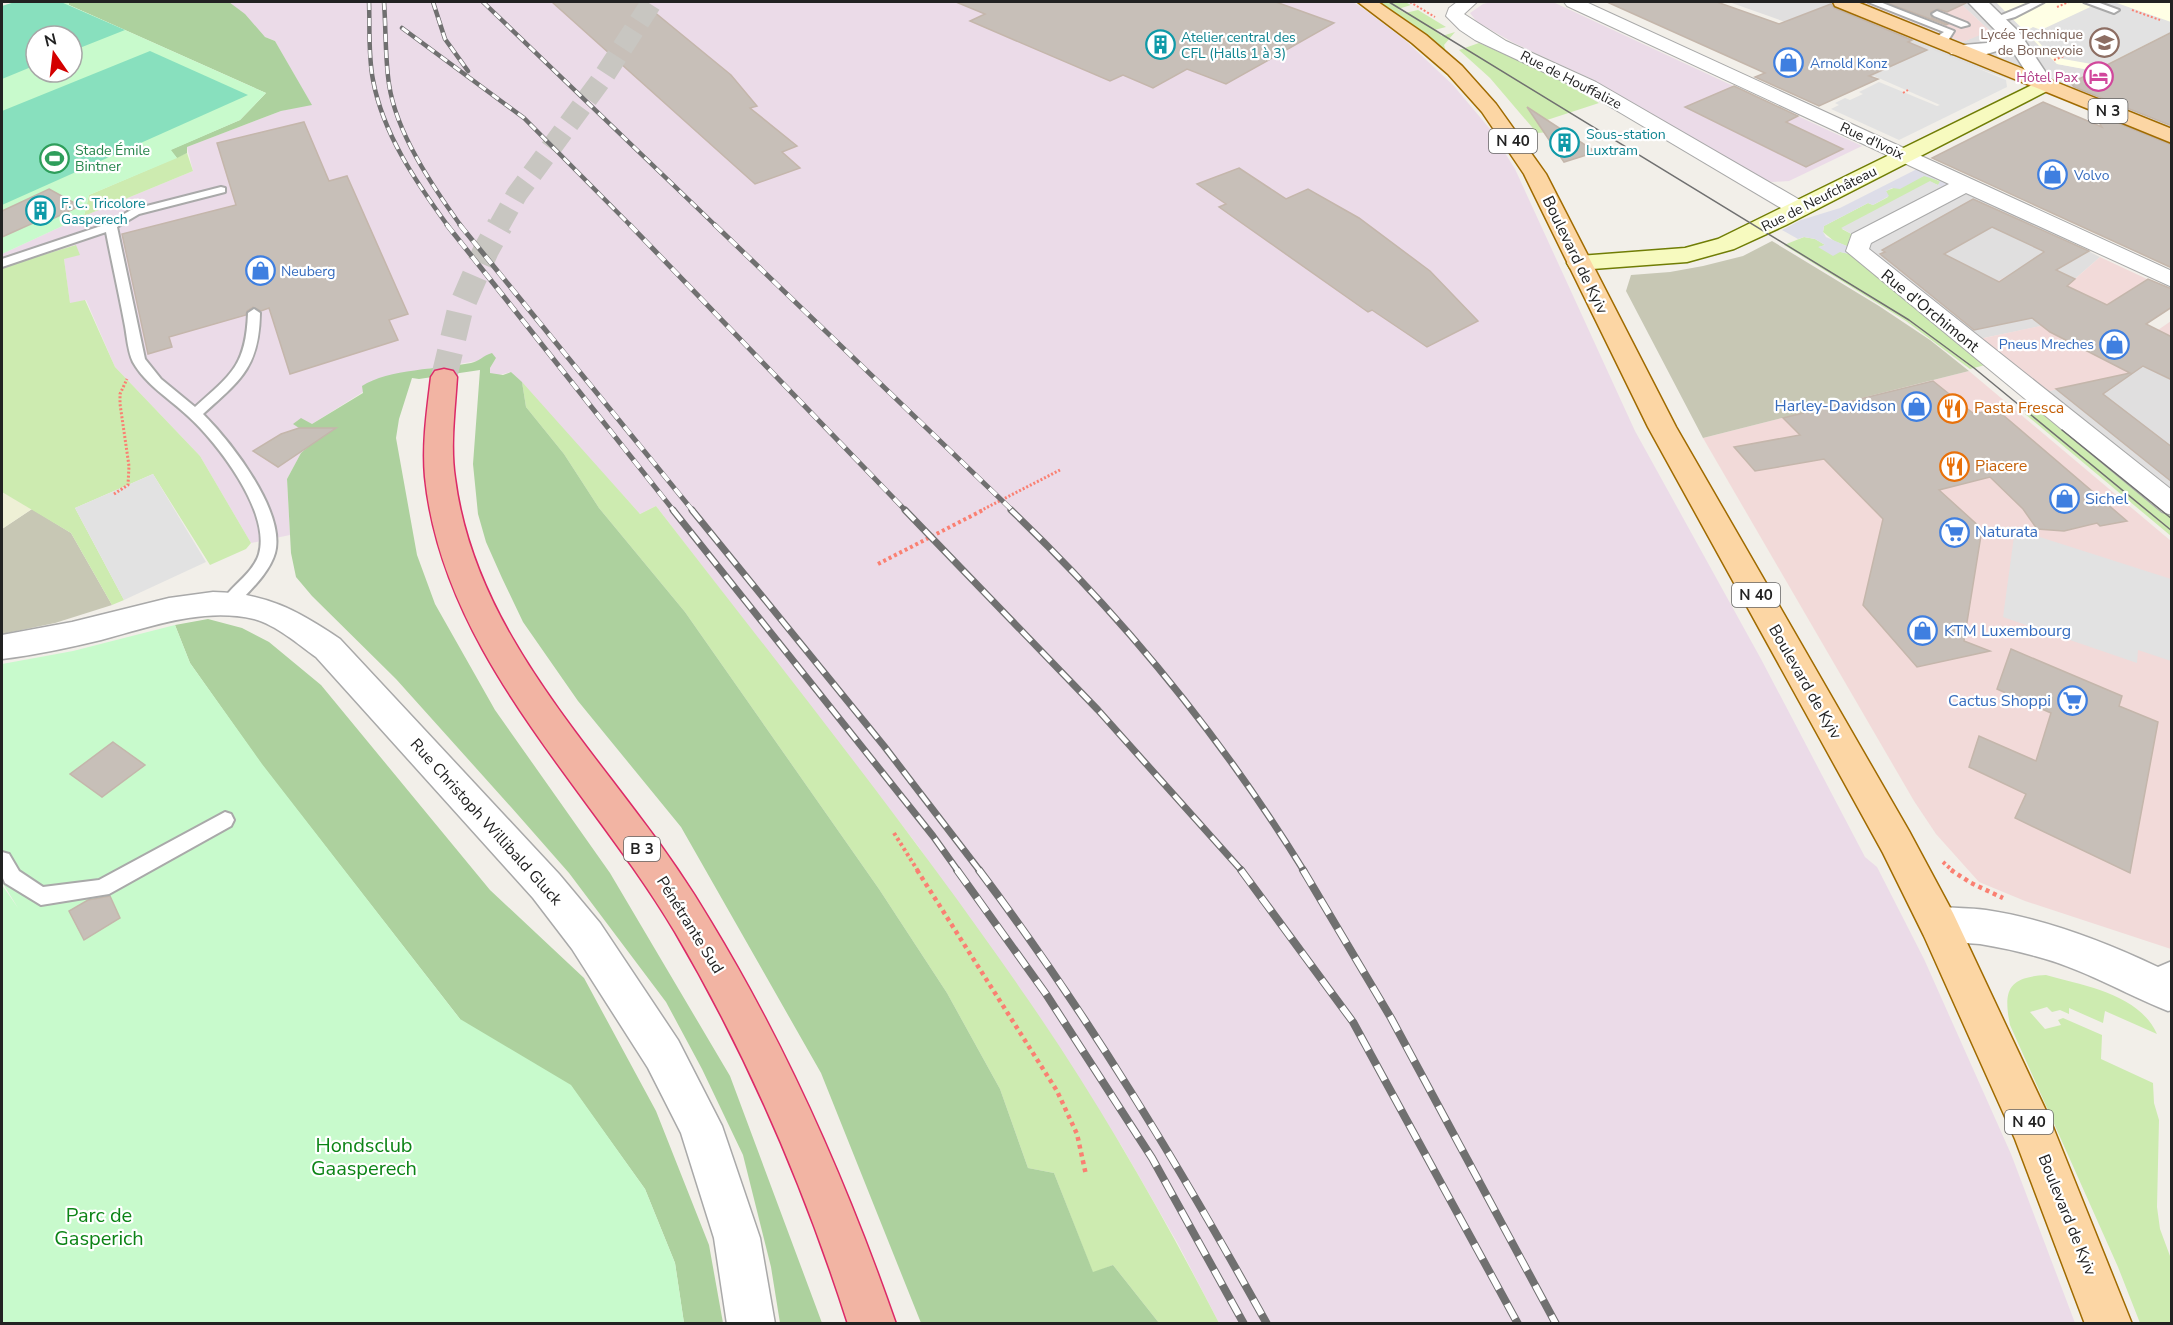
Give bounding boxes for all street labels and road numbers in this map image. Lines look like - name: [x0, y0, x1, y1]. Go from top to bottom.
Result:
- street label: Rue de Houffalize: [1517, 46, 1625, 114]
- road number: N 3: [2088, 99, 2128, 123]
- street label: Rue d'Ivoix: [1837, 118, 1908, 164]
- road number: N 40: [1489, 129, 1537, 153]
- street label: Rue de Neufchâteau: [1758, 162, 1880, 236]
- street label: Boulevard de Kyiv: [1537, 192, 1614, 319]
- street label: Rue d'Orchimont: [1876, 265, 1984, 358]
- road number: N 40: [1732, 583, 1780, 607]
- street label: Boulevard de Kyiv: [1763, 621, 1847, 744]
- street label: Rue Christoph Willibald Gluck: [405, 734, 568, 911]
- road number: B 3: [624, 837, 660, 861]
- street label: Pénétrante Sud: [651, 872, 729, 978]
- road number: N 40: [2005, 1110, 2053, 1134]
- street label: Boulevard de Kyiv: [2033, 1151, 2102, 1280]

